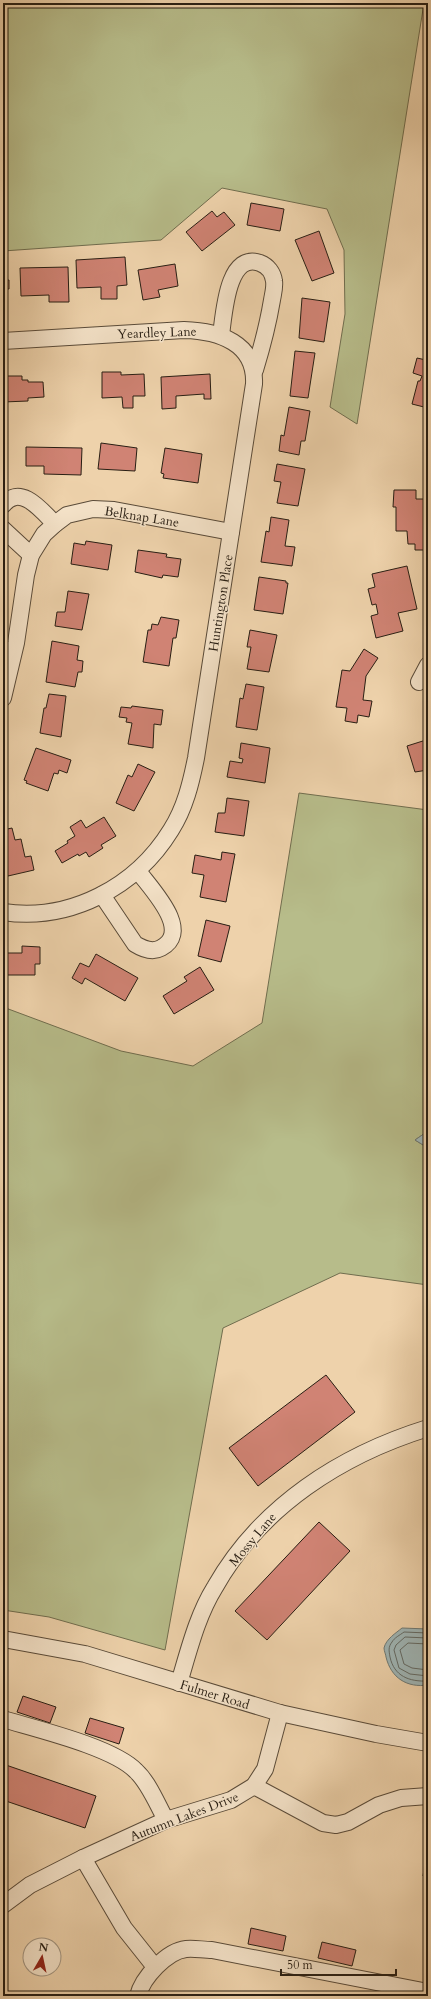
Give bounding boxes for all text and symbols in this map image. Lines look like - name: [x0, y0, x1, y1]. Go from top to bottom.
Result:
- street label: Yeardley Lane: [117, 323, 197, 343]
- street label: Belknap Lane: [103, 502, 180, 532]
- street label: Huntington Place: [204, 553, 238, 653]
- street label: Mossy Lane: [225, 1509, 281, 1570]
- street label: Fulmer Road: [178, 1676, 252, 1714]
- street label: Autumn Lakes Drive: [127, 1788, 241, 1846]
- north arrow: [22, 1937, 62, 1977]
- text: N: [38, 1939, 50, 1956]
- scale bar: [281, 1951, 396, 1977]
- text: 50 m: [287, 1957, 314, 1973]

